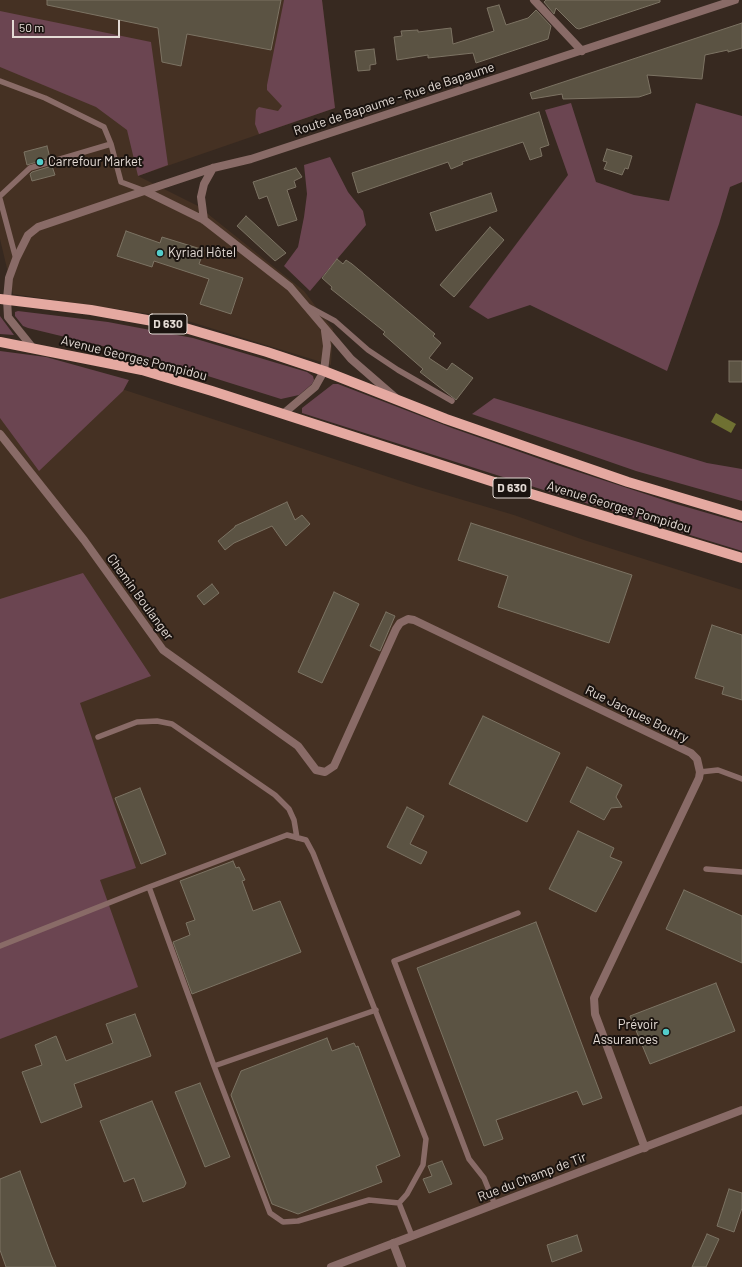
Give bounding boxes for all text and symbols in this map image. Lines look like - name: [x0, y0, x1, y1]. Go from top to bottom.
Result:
- scale bar: [14, 12, 122, 38]
- text: 50 m: [19, 20, 44, 34]
- street label: Route de Bapaume - Rue de Bapaume: [292, 59, 496, 139]
- place label: Carrefour Market: [48, 154, 143, 170]
- marker: Carrefour Market: [35, 157, 45, 167]
- place label: Kyriad Hôtel: [168, 245, 236, 261]
- marker: Kyriad Hôtel: [155, 248, 165, 258]
- road number: D 630: [149, 314, 187, 334]
- street label: Avenue Georges Pompidou: [59, 332, 209, 384]
- road number: D 630: [493, 478, 531, 498]
- street label: Avenue Georges Pompidou: [545, 478, 693, 536]
- street label: Chemin Boulanger: [103, 551, 177, 643]
- street label: Rue Jacques Boutry: [583, 682, 691, 746]
- place label: Prévoir Assurances: [593, 1017, 658, 1048]
- marker: Prévoir Assurances: [661, 1027, 671, 1037]
- street label: Rue du Champ de Tir: [475, 1149, 589, 1205]

